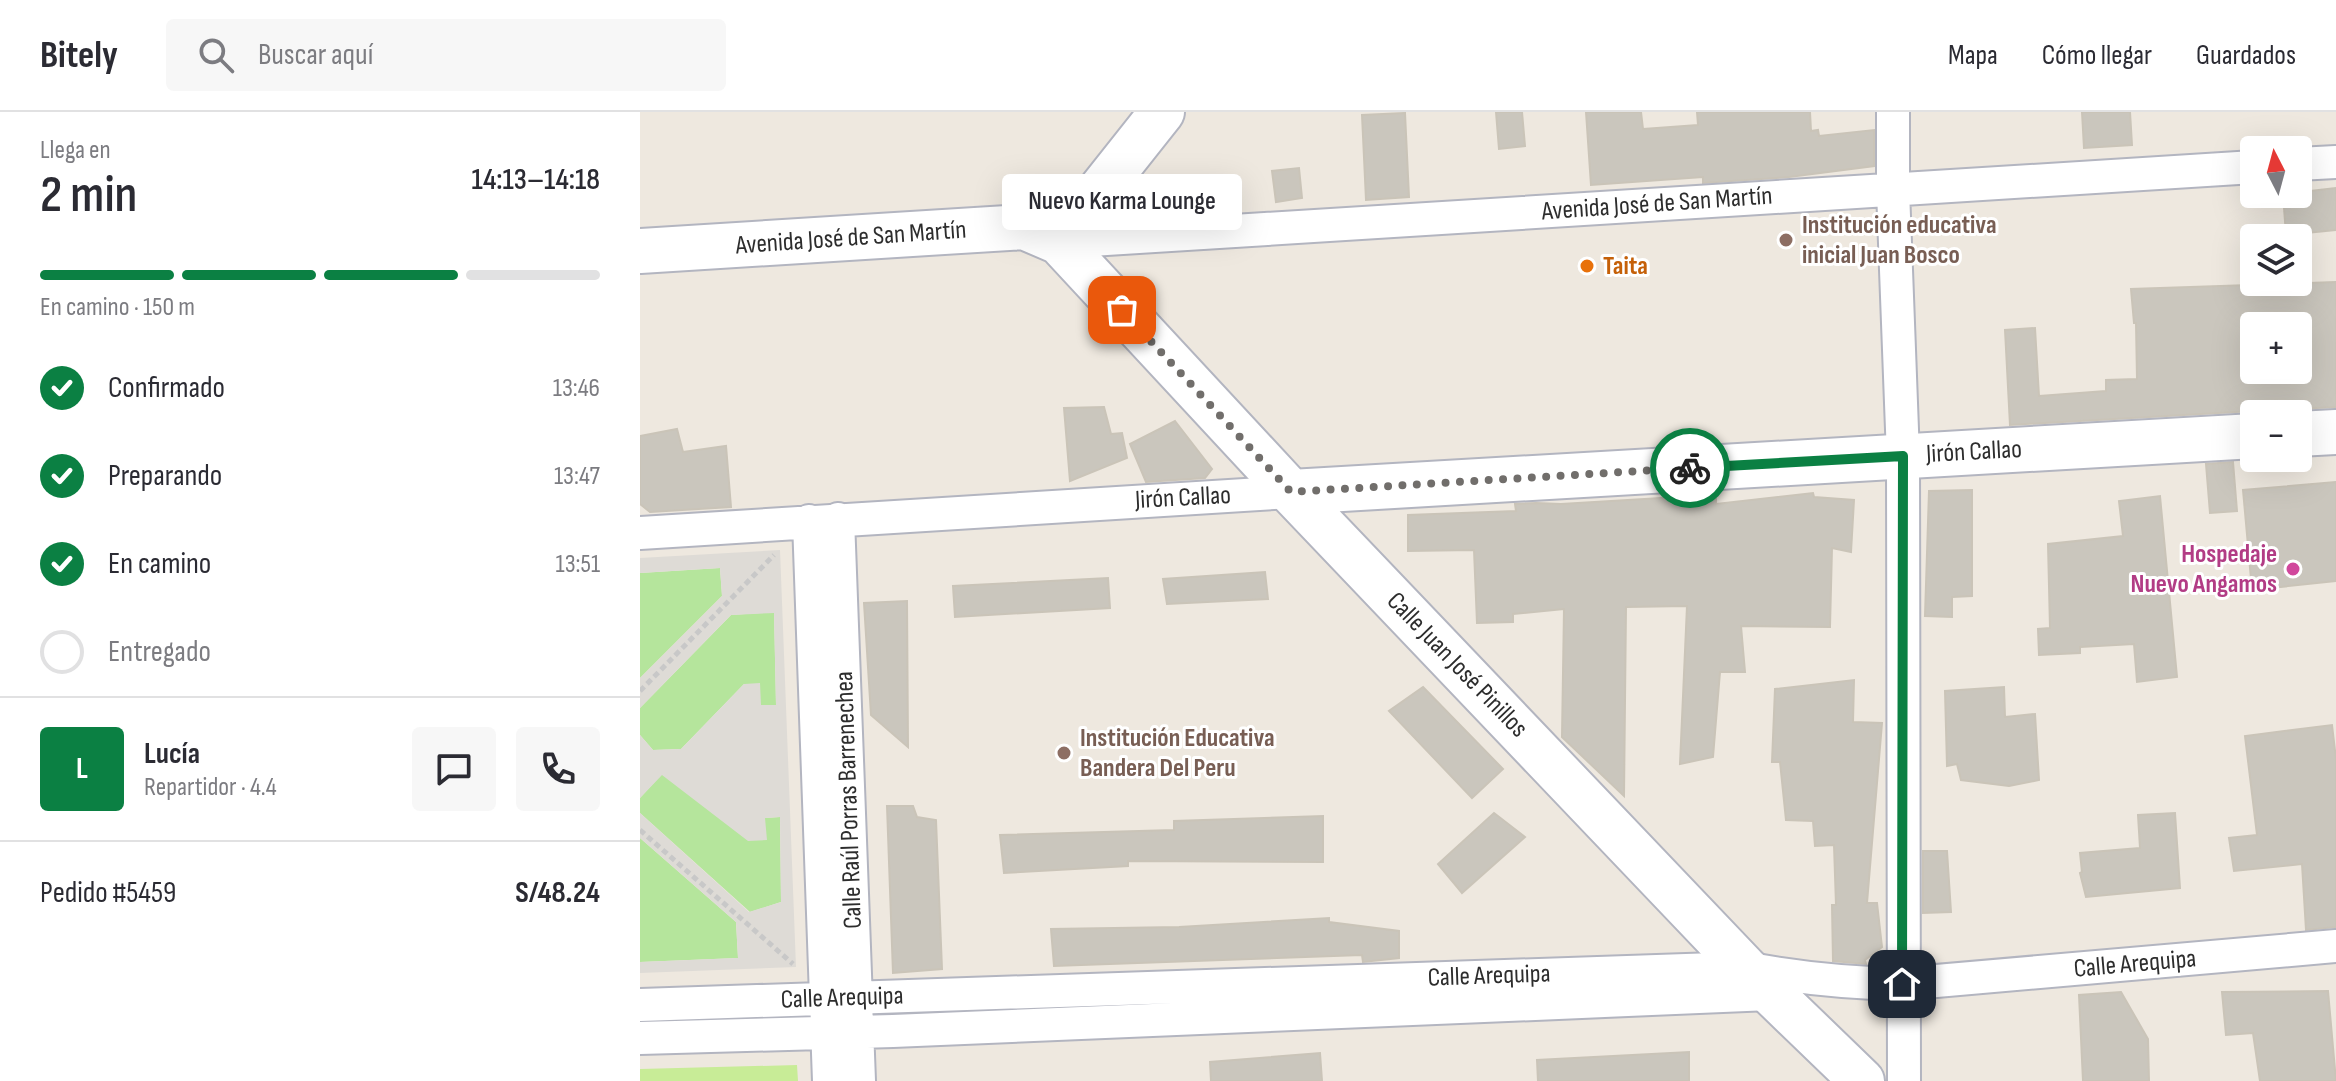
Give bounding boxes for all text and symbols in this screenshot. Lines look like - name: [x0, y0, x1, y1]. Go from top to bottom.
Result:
- search box: [166, 19, 726, 91]
- text: Bitely: [40, 33, 118, 78]
- icon: search: [194, 33, 238, 77]
- text: Buscar aquí: [258, 37, 373, 73]
- text: Mapa: [1948, 39, 1998, 72]
- text: Cómo llegar: [2042, 39, 2152, 72]
- text: Guardados: [2196, 39, 2296, 72]
- text: Llega en: [40, 135, 111, 166]
- north arrow: [2240, 136, 2312, 208]
- map controls: [2240, 136, 2312, 472]
- text: 14:13–14:18: [472, 162, 600, 198]
- text: 2 min: [40, 164, 137, 227]
- callout: Nuevo Karma Lounge: [1002, 174, 1242, 230]
- street label: Avenida José de San Martín: [1540, 180, 1773, 228]
- text: Nuevo Karma Lounge: [1028, 186, 1216, 217]
- place label: Institución educativa inicial Juan Bosco: [1802, 210, 1997, 271]
- street label: Avenida José de San Martín: [734, 214, 967, 262]
- button: layers: [2240, 224, 2312, 296]
- marker: Institución educativa inicial Juan Bosco: [1777, 231, 1795, 249]
- place label: Taita: [1603, 251, 1648, 282]
- marker: Taita: [1578, 257, 1596, 275]
- pin: [1088, 276, 1156, 344]
- icon: bag: [1100, 288, 1144, 332]
- text: En camino · 150 m: [40, 292, 195, 323]
- button: +: [2240, 312, 2312, 384]
- icon: check: [40, 366, 84, 410]
- text: Confirmado: [108, 370, 225, 406]
- text: 13:46: [553, 373, 600, 404]
- button: −: [2240, 400, 2312, 472]
- courier: [1650, 428, 1730, 508]
- street label: Jirón Callao: [1924, 434, 2023, 470]
- icon: bike: [1668, 446, 1712, 490]
- icon: check: [40, 454, 84, 498]
- text: Preparando: [108, 458, 222, 494]
- text: 13:47: [554, 461, 600, 492]
- street label: Jirón Callao: [1133, 480, 1232, 516]
- place label: Hospedaje Nuevo Angamos: [2131, 539, 2277, 600]
- icon: check: [40, 542, 84, 586]
- text: En camino: [108, 546, 211, 582]
- text: 13:51: [556, 549, 600, 580]
- marker: Hospedaje Nuevo Angamos: [2284, 560, 2302, 578]
- street label: Calle Juan José Pinillos: [1380, 586, 1534, 744]
- text: Entregado: [108, 634, 211, 670]
- street label: Calle Raúl Porras Barrenechea: [829, 671, 869, 929]
- place label: Institución Educativa Bandera Del Peru: [1080, 723, 1275, 784]
- button: chat: [412, 727, 496, 811]
- button: phone: [516, 727, 600, 811]
- text: Lucía: [144, 736, 200, 772]
- marker: Institución Educativa Bandera Del Peru: [1055, 744, 1073, 762]
- text: L: [76, 751, 88, 787]
- text: Repartidor · 4.4: [144, 772, 277, 803]
- text: Pedido #5459: [40, 875, 176, 911]
- text: S/48.24: [515, 875, 600, 911]
- street label: Calle Arequipa: [2072, 943, 2198, 985]
- pin: [1868, 950, 1936, 1018]
- street label: Calle Arequipa: [1427, 958, 1551, 994]
- icon: home: [1880, 962, 1924, 1006]
- street label: Calle Arequipa: [780, 980, 904, 1016]

